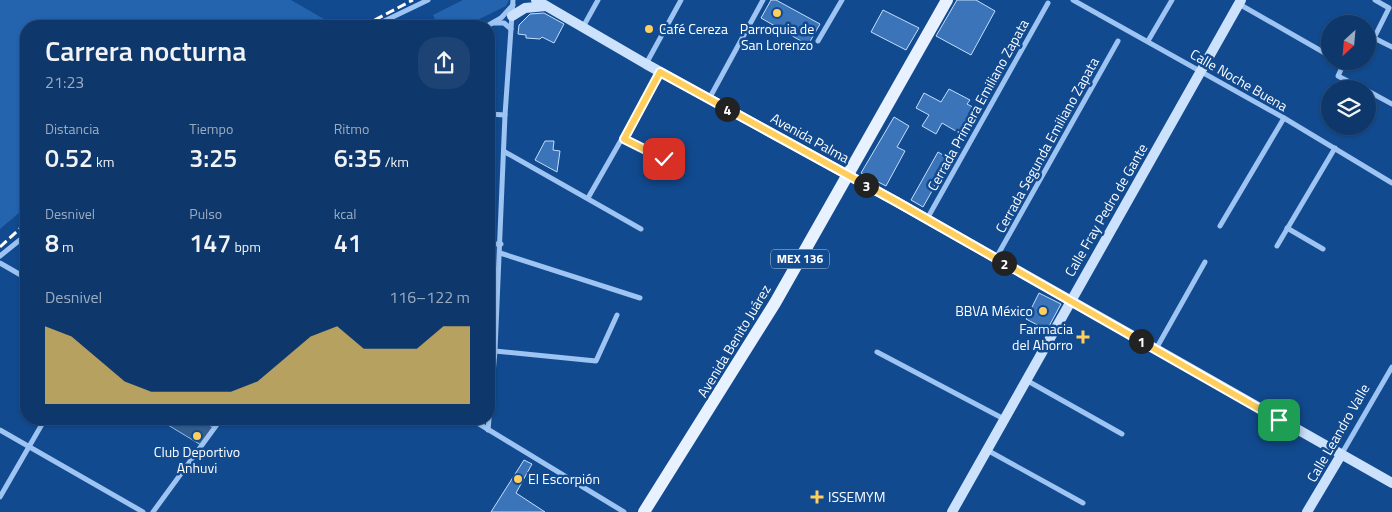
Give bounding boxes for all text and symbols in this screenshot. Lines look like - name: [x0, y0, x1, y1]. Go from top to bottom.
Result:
- marker: Parroquia de San Lorenzo: [771, 7, 783, 19]
- street label: Cerrada Primera Emiliano Zapata: [922, 15, 1034, 194]
- north arrow: [1321, 15, 1376, 70]
- map controls: [1321, 15, 1376, 135]
- place label: Café Cereza: [659, 18, 728, 39]
- place label: Parroquia de San Lorenzo: [740, 18, 814, 55]
- marker: Café Cereza: [643, 23, 655, 35]
- text: Carrera nocturna: [45, 29, 247, 72]
- button: share: [418, 37, 470, 89]
- street label: Calle Noche Buena: [1187, 43, 1292, 116]
- street label: Cerrada Segunda Emiliano Zapata: [989, 53, 1104, 236]
- text: 21:23: [45, 70, 84, 94]
- button: layers: [1321, 80, 1376, 135]
- pin: 4: [714, 96, 740, 122]
- text: 4: [724, 99, 731, 120]
- street label: Avenida Palma: [767, 107, 853, 168]
- text: Distancia: [45, 118, 99, 139]
- text: Tiempo: [189, 118, 233, 139]
- text: Ritmo: [334, 118, 369, 139]
- pin: [643, 138, 685, 180]
- text: 0.52: [45, 139, 93, 177]
- text: 3:25: [189, 139, 237, 177]
- text: 6:35: [334, 139, 382, 177]
- street label: Calle Fray Pedro de Gante: [1059, 139, 1152, 280]
- icon: check: [650, 145, 678, 173]
- text: km: [93, 151, 114, 172]
- text: /km: [382, 151, 409, 172]
- pin: 3: [854, 172, 878, 198]
- text: 3: [863, 175, 870, 196]
- text: Desnivel: [45, 203, 95, 224]
- text: Pulso: [189, 203, 222, 224]
- text: kcal: [334, 203, 357, 224]
- text: 8: [45, 224, 59, 262]
- text: 147: [189, 224, 231, 262]
- text: 41: [334, 224, 362, 262]
- text: m: [59, 236, 74, 257]
- text: bpm: [231, 236, 261, 257]
- road number: MEX 136: [771, 250, 829, 268]
- pin: 2: [992, 250, 1016, 276]
- text: 2: [1001, 253, 1008, 274]
- street label: Avenida Benito Juárez: [692, 280, 776, 401]
- text: Desnivel: [45, 285, 102, 309]
- text: 116–122 m: [389, 285, 470, 309]
- place label: BBVA México: [955, 300, 1033, 321]
- marker: BBVA México: [1037, 305, 1049, 317]
- place label: Farmacia del Ahorro: [1012, 318, 1073, 355]
- pin: 1: [1128, 328, 1154, 354]
- marker: Farmacia del Ahorro: [1077, 331, 1089, 343]
- text: 1: [1138, 331, 1145, 352]
- street label: Calle Leandro Valle: [1301, 380, 1374, 486]
- pin: [1258, 399, 1300, 441]
- icon: arrive: [1265, 406, 1293, 434]
- marker: Club Deportivo Anhuvi: [191, 430, 203, 442]
- place label: Club Deportivo Anhuvi: [154, 441, 240, 478]
- place label: El Escorpión: [528, 468, 600, 489]
- marker: El Escorpión: [512, 473, 524, 485]
- place label: ISSEMYM: [828, 486, 885, 507]
- marker: ISSEMYM: [810, 490, 824, 504]

